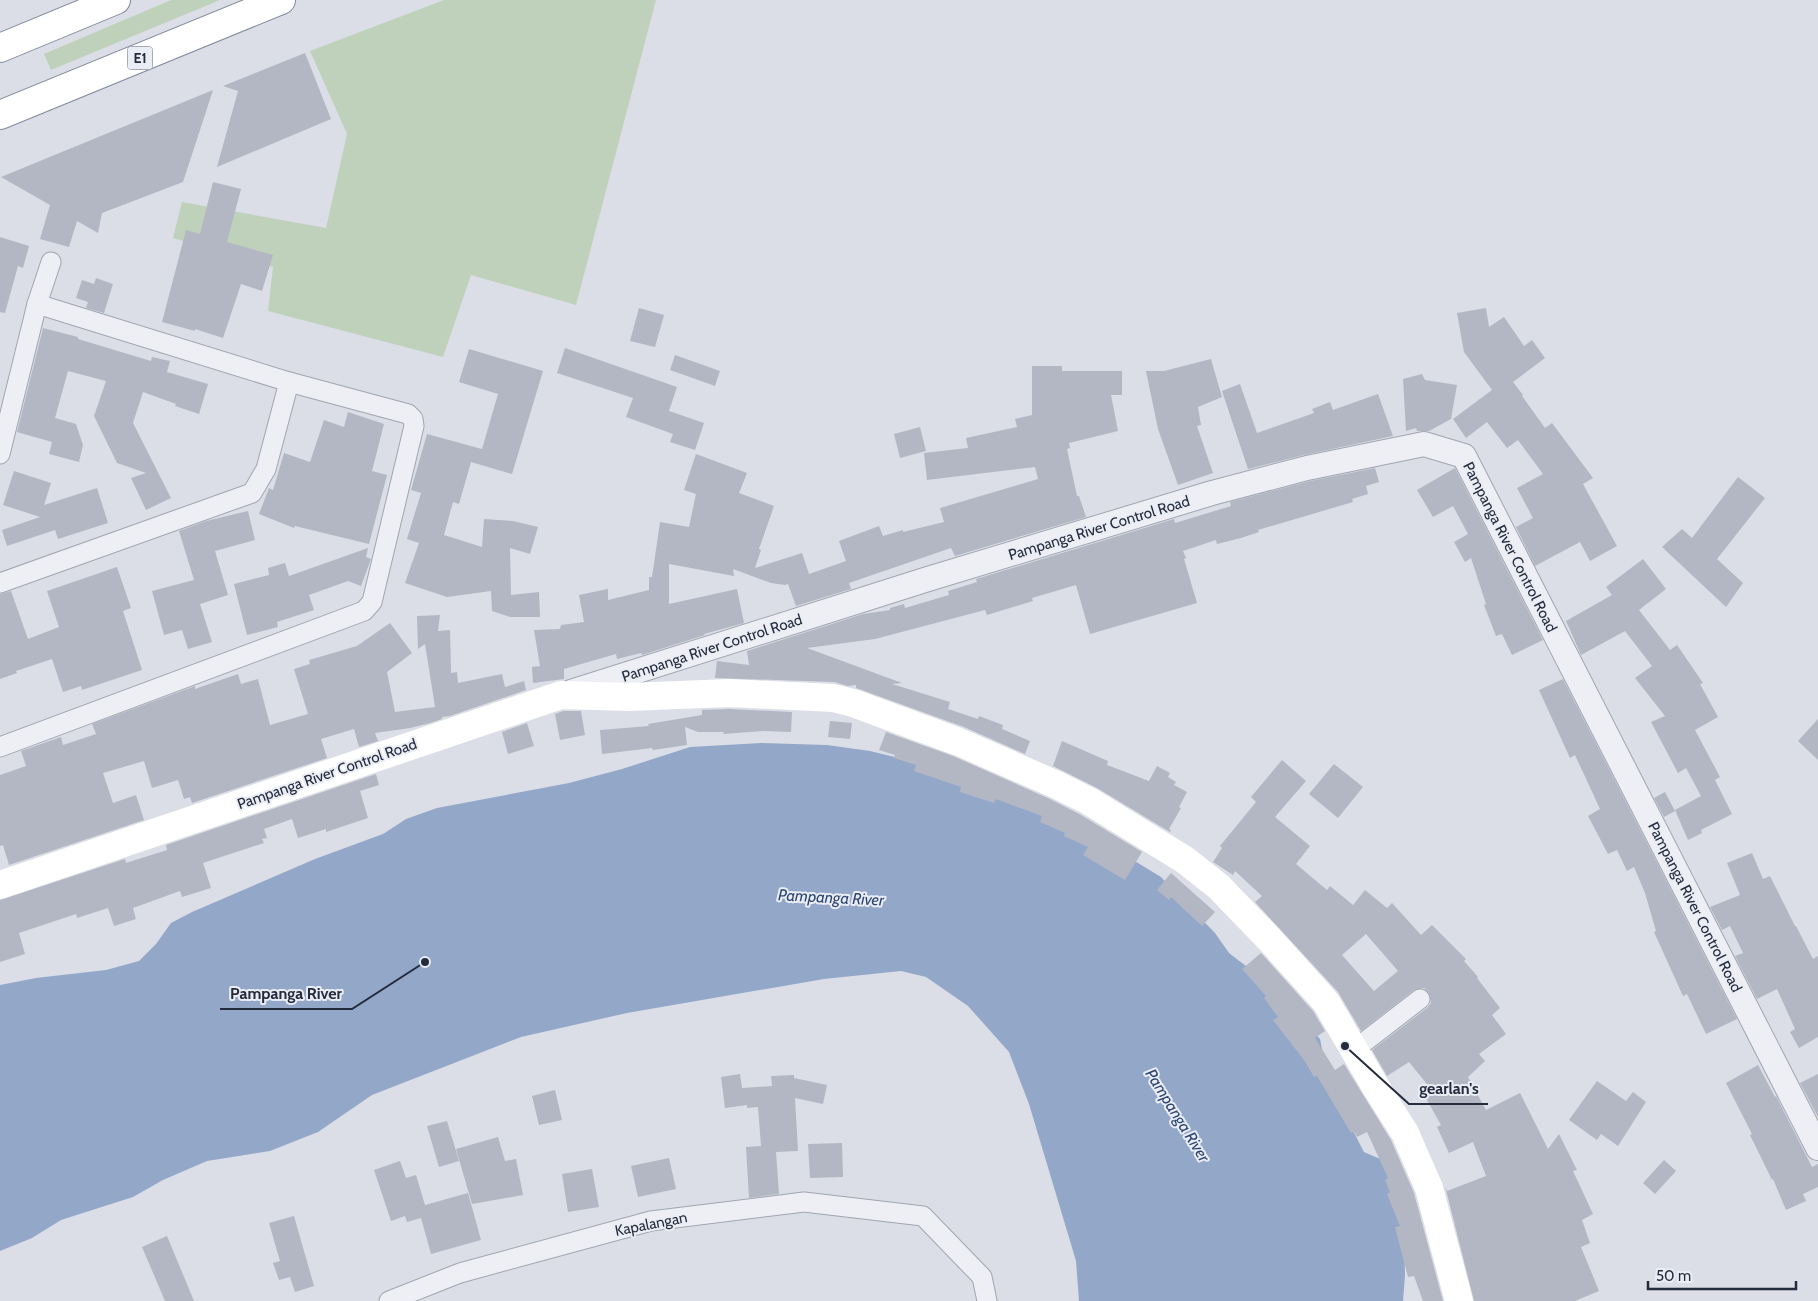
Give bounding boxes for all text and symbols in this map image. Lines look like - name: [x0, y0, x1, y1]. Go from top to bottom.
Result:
- road number: E1: [128, 46, 152, 70]
- street label: Pampanga River Control Road: [1459, 459, 1561, 635]
- street label: Pampanga River Control Road: [1006, 492, 1192, 564]
- street label: Pampanga River Control Road: [619, 610, 805, 686]
- street label: Pampanga River Control Road: [235, 735, 419, 813]
- street label: Pampanga River Control Road: [1644, 819, 1746, 995]
- water label: Pampanga River: [778, 885, 885, 910]
- callout: Pampanga River: [220, 978, 352, 1009]
- text: Pampanga River: [230, 984, 343, 1003]
- water label: Pampanga River: [1141, 1065, 1214, 1166]
- callout: gearlan's: [1409, 1073, 1488, 1104]
- text: gearlan's: [1419, 1079, 1479, 1098]
- street label: Kapalangan: [613, 1208, 689, 1240]
- scale bar: [1648, 1258, 1796, 1290]
- text: 50 m: [1656, 1267, 1691, 1285]

